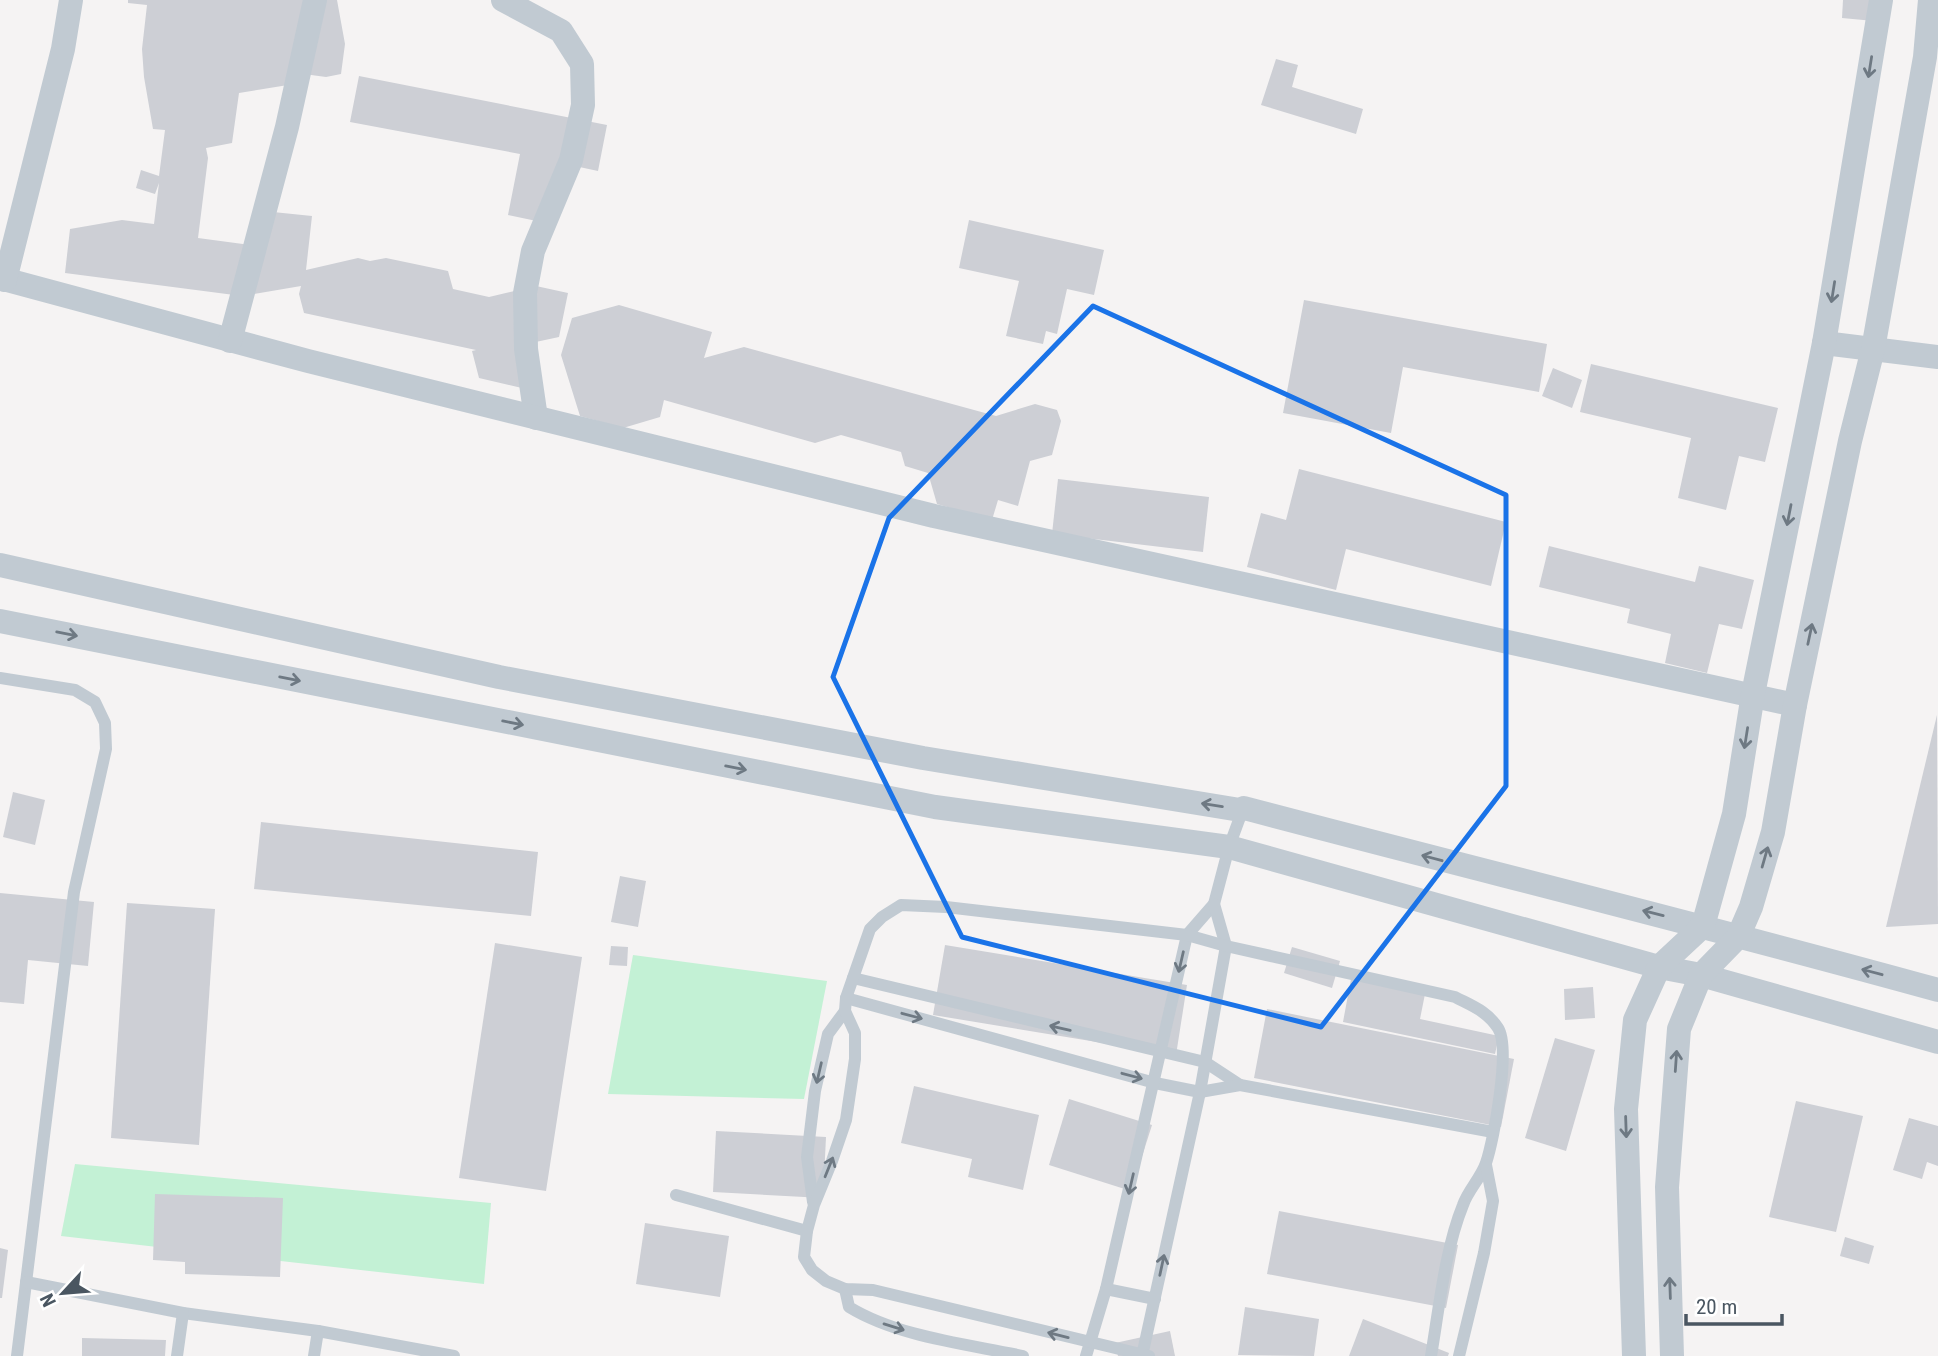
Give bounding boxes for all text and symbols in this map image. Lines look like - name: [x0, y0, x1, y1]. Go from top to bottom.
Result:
- one-way arrow: [1863, 55, 1876, 78]
- one-way arrow: [1826, 280, 1839, 303]
- one-way arrow: [1782, 503, 1796, 526]
- one-way arrow: [1803, 623, 1817, 646]
- one-way arrow: [55, 628, 78, 642]
- one-way arrow: [278, 672, 301, 686]
- one-way arrow: [501, 717, 524, 731]
- one-way arrow: [1739, 726, 1752, 749]
- one-way arrow: [724, 761, 747, 775]
- one-way arrow: [1201, 798, 1224, 811]
- one-way arrow: [1760, 847, 1773, 869]
- one-way arrow: [1421, 850, 1443, 863]
- one-way arrow: [1642, 906, 1664, 919]
- one-way arrow: [1174, 950, 1188, 973]
- one-way arrow: [1861, 965, 1884, 978]
- one-way arrow: [900, 1010, 923, 1023]
- one-way arrow: [1049, 1021, 1072, 1034]
- one-way arrow: [1670, 1049, 1683, 1072]
- one-way arrow: [812, 1061, 825, 1083]
- one-way arrow: [1120, 1071, 1142, 1084]
- one-way arrow: [1620, 1116, 1633, 1139]
- one-way arrow: [824, 1157, 837, 1178]
- one-way arrow: [1124, 1172, 1137, 1195]
- one-way arrow: [1156, 1254, 1169, 1277]
- north arrow: [28, 1258, 98, 1328]
- one-way arrow: [1664, 1277, 1677, 1300]
- scale bar: [1686, 1282, 1782, 1326]
- text: N: [35, 1290, 61, 1311]
- text: 20 m: [1696, 1295, 1737, 1319]
- one-way arrow: [883, 1322, 905, 1335]
- one-way arrow: [1047, 1328, 1070, 1341]

